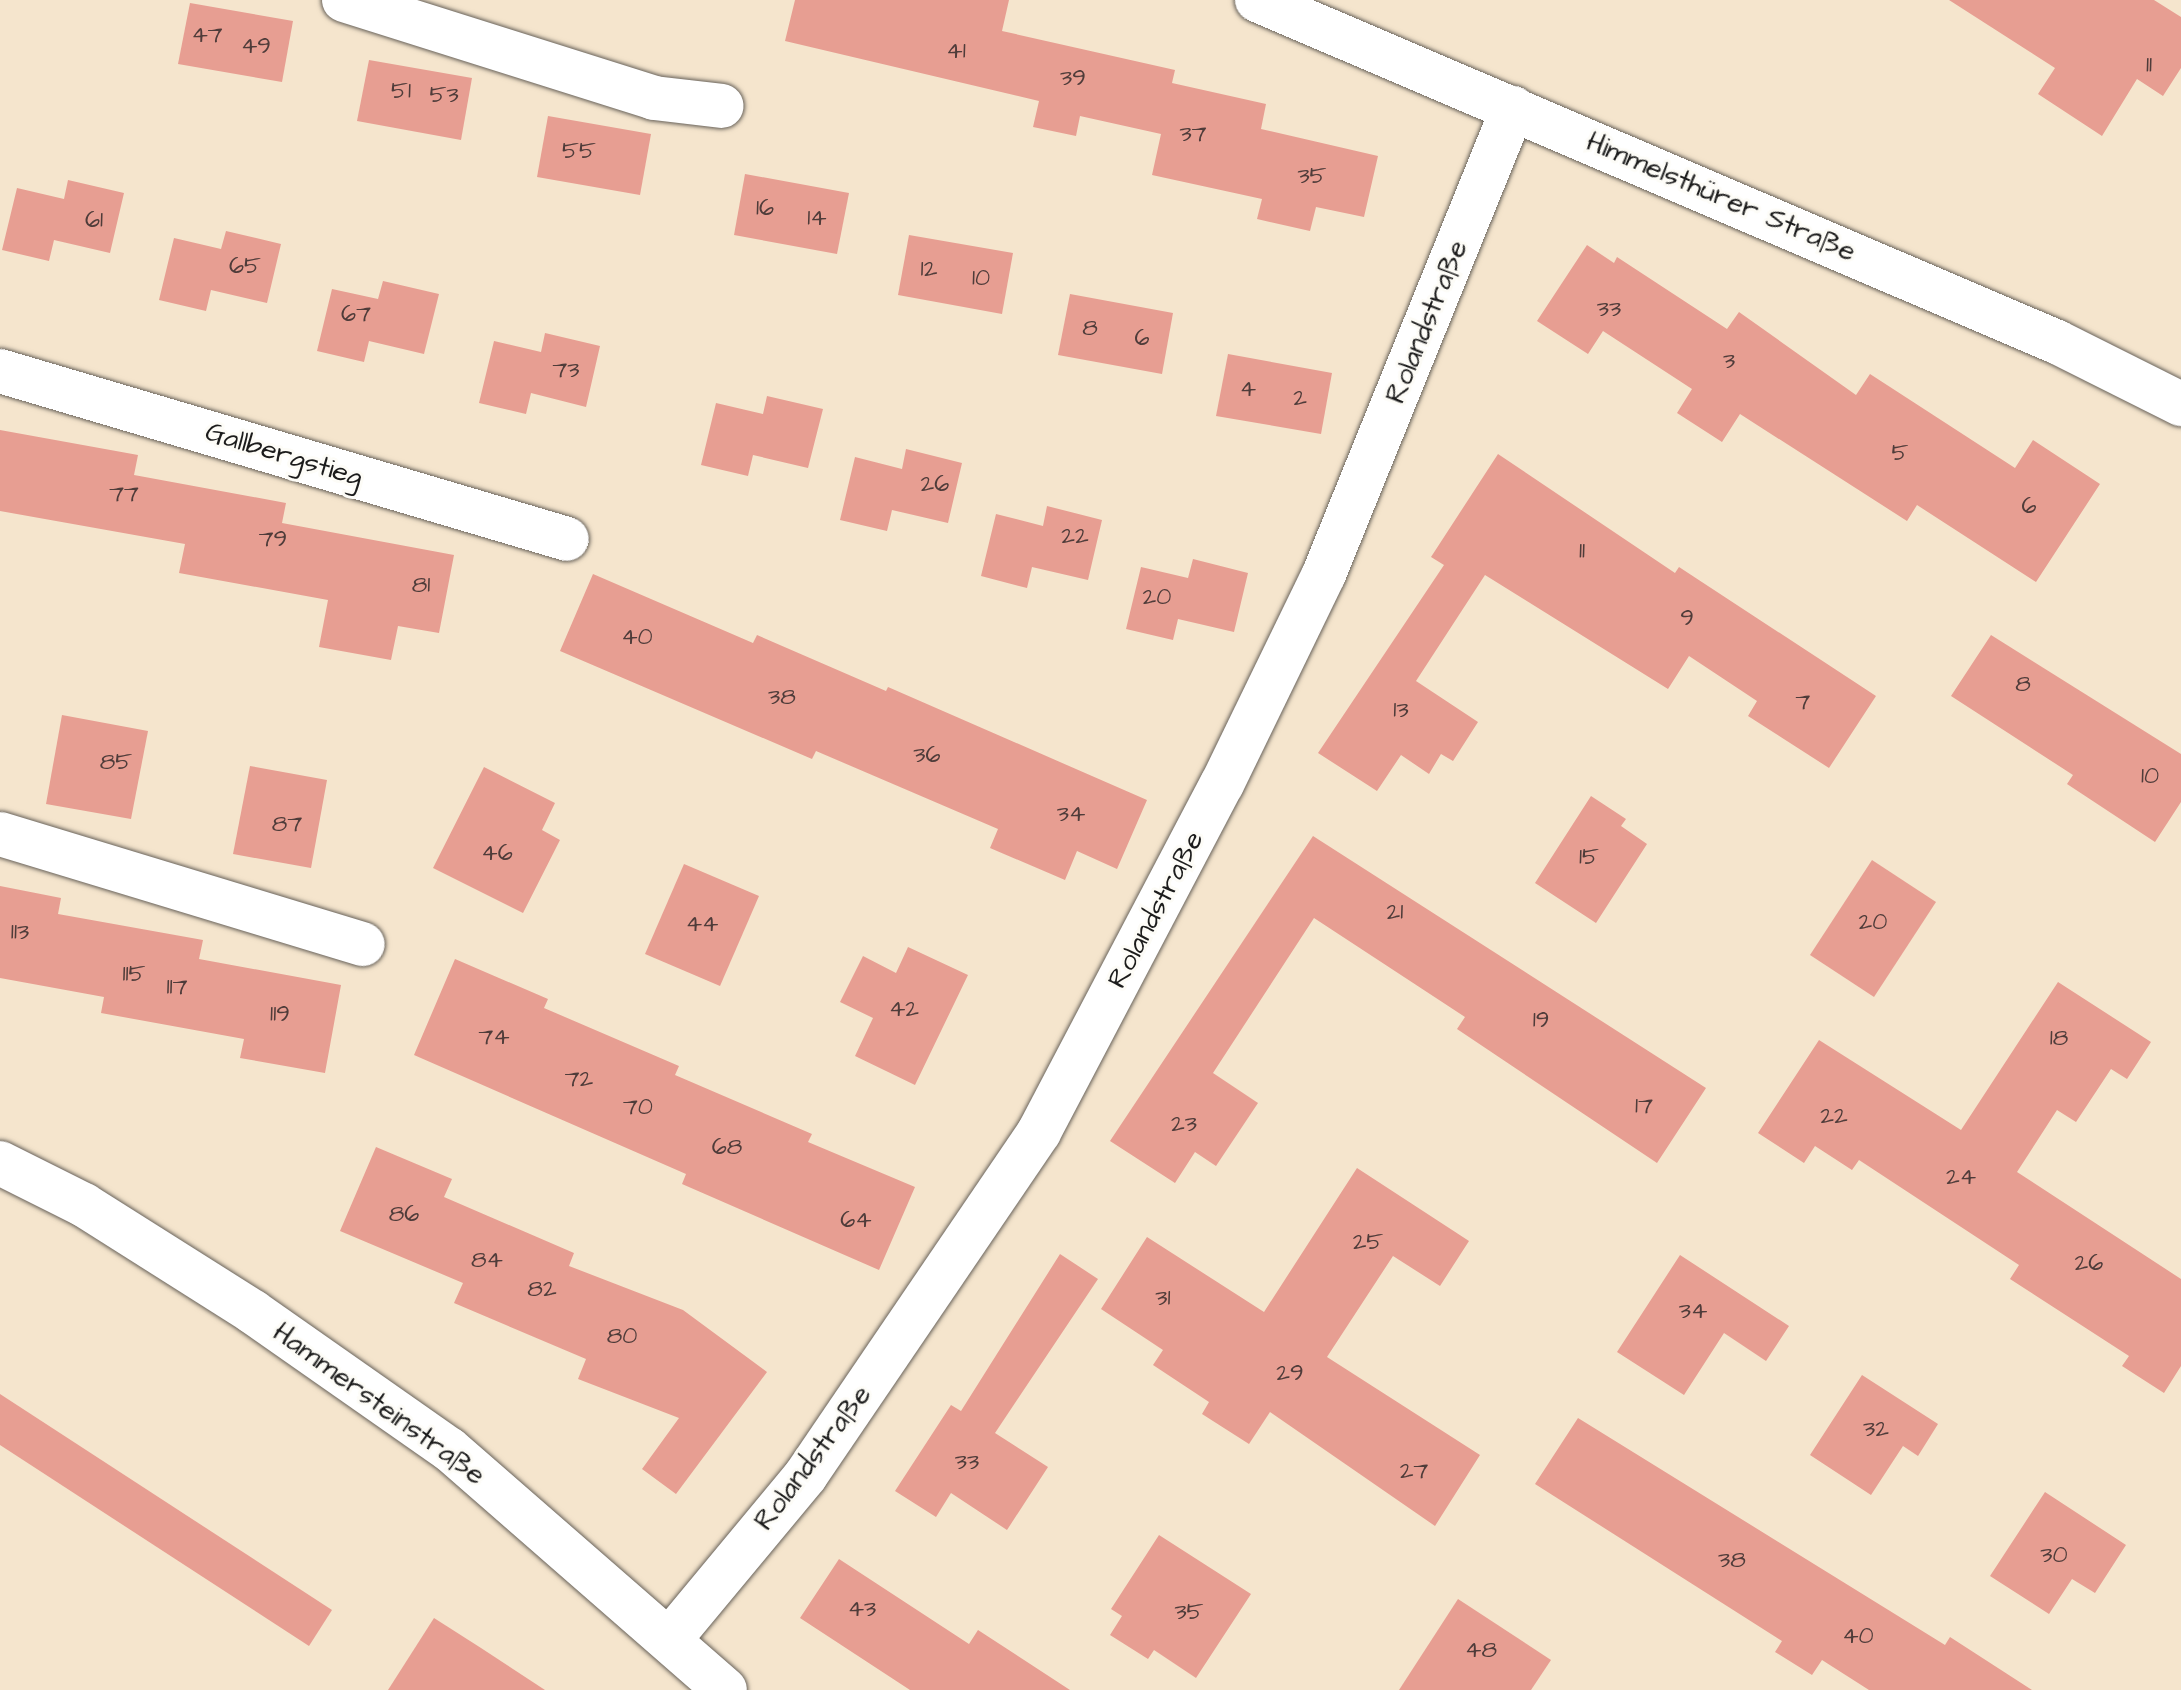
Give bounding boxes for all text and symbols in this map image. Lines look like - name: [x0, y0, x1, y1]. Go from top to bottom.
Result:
- house number: 47: [191, 22, 223, 50]
- house number: 49: [241, 33, 271, 61]
- house number: 41: [946, 38, 966, 66]
- house number: 11: [2146, 52, 2152, 80]
- house number: 39: [1060, 65, 1086, 93]
- house number: 51: [391, 78, 411, 106]
- house number: 53: [429, 82, 459, 110]
- house number: 37: [1180, 121, 1206, 149]
- street label: Himmelsthürer Straße: [1581, 125, 1861, 269]
- house number: 55: [562, 138, 596, 166]
- house number: 35: [1297, 163, 1327, 191]
- house number: 16: [756, 195, 774, 223]
- house number: 14: [807, 205, 827, 233]
- house number: 61: [85, 207, 103, 235]
- street label: Rolandstraße: [1379, 236, 1475, 408]
- house number: 65: [229, 253, 261, 281]
- house number: 12: [921, 256, 937, 284]
- house number: 10: [972, 265, 990, 293]
- house number: 33: [1597, 296, 1621, 324]
- house number: 67: [341, 301, 371, 329]
- house number: 8: [1082, 315, 1098, 343]
- house number: 6: [1134, 325, 1150, 353]
- house number: 3: [1723, 348, 1735, 376]
- house number: 73: [553, 357, 579, 385]
- house number: 4: [1240, 376, 1256, 404]
- house number: 2: [1293, 385, 1307, 413]
- street label: Gallbergstieg: [201, 415, 367, 495]
- house number: 5: [1892, 440, 1908, 468]
- house number: 26: [921, 471, 949, 499]
- house number: 77: [109, 481, 139, 509]
- house number: 6: [2021, 493, 2037, 521]
- house number: 22: [1061, 523, 1089, 551]
- house number: 79: [259, 526, 287, 554]
- house number: 11: [1579, 538, 1585, 566]
- house number: 81: [412, 572, 430, 600]
- house number: 20: [1143, 584, 1171, 612]
- house number: 9: [1680, 605, 1694, 633]
- house number: 40: [621, 624, 653, 652]
- house number: 8: [2015, 671, 2031, 699]
- house number: 38: [768, 684, 796, 712]
- house number: 7: [1796, 689, 1810, 717]
- house number: 13: [1393, 697, 1409, 725]
- house number: 36: [913, 742, 941, 770]
- house number: 85: [100, 749, 132, 777]
- house number: 10: [2141, 763, 2159, 791]
- house number: 34: [1057, 801, 1085, 829]
- house number: 87: [272, 811, 302, 839]
- street label: Rolandstraße: [1101, 826, 1211, 994]
- house number: 46: [481, 840, 513, 868]
- house number: 15: [1579, 844, 1599, 872]
- house number: 21: [1387, 899, 1403, 927]
- house number: 20: [1859, 909, 1887, 937]
- house number: 44: [686, 911, 718, 939]
- house number: 113: [11, 919, 29, 947]
- house number: 115: [122, 961, 146, 989]
- house number: 117: [167, 974, 187, 1002]
- house number: 42: [889, 996, 919, 1024]
- house number: 119: [270, 1001, 290, 1029]
- house number: 19: [1533, 1007, 1549, 1035]
- house number: 74: [478, 1024, 510, 1052]
- house number: 18: [2050, 1025, 2068, 1053]
- house number: 72: [565, 1066, 593, 1094]
- house number: 17: [1635, 1093, 1653, 1121]
- house number: 70: [623, 1094, 653, 1122]
- house number: 22: [1820, 1103, 1848, 1131]
- house number: 23: [1171, 1111, 1197, 1139]
- house number: 68: [712, 1134, 742, 1162]
- house number: 24: [1946, 1164, 1976, 1192]
- house number: 86: [389, 1201, 419, 1229]
- house number: 64: [840, 1207, 872, 1235]
- house number: 25: [1353, 1229, 1383, 1257]
- house number: 84: [471, 1247, 503, 1275]
- house number: 26: [2075, 1250, 2103, 1278]
- house number: 82: [527, 1276, 557, 1304]
- house number: 31: [1155, 1285, 1171, 1313]
- house number: 34: [1679, 1298, 1707, 1326]
- street label: Hammersteinstraße: [266, 1316, 492, 1492]
- house number: 80: [607, 1323, 637, 1351]
- house number: 29: [1276, 1360, 1304, 1388]
- street label: Rolandstraße: [748, 1379, 878, 1537]
- house number: 32: [1863, 1416, 1889, 1444]
- house number: 33: [955, 1449, 979, 1477]
- house number: 27: [1400, 1458, 1428, 1486]
- house number: 30: [2040, 1542, 2068, 1570]
- house number: 38: [1718, 1547, 1746, 1575]
- house number: 43: [848, 1596, 876, 1624]
- house number: 35: [1174, 1599, 1204, 1627]
- house number: 40: [1842, 1623, 1874, 1651]
- house number: 48: [1465, 1637, 1497, 1665]

